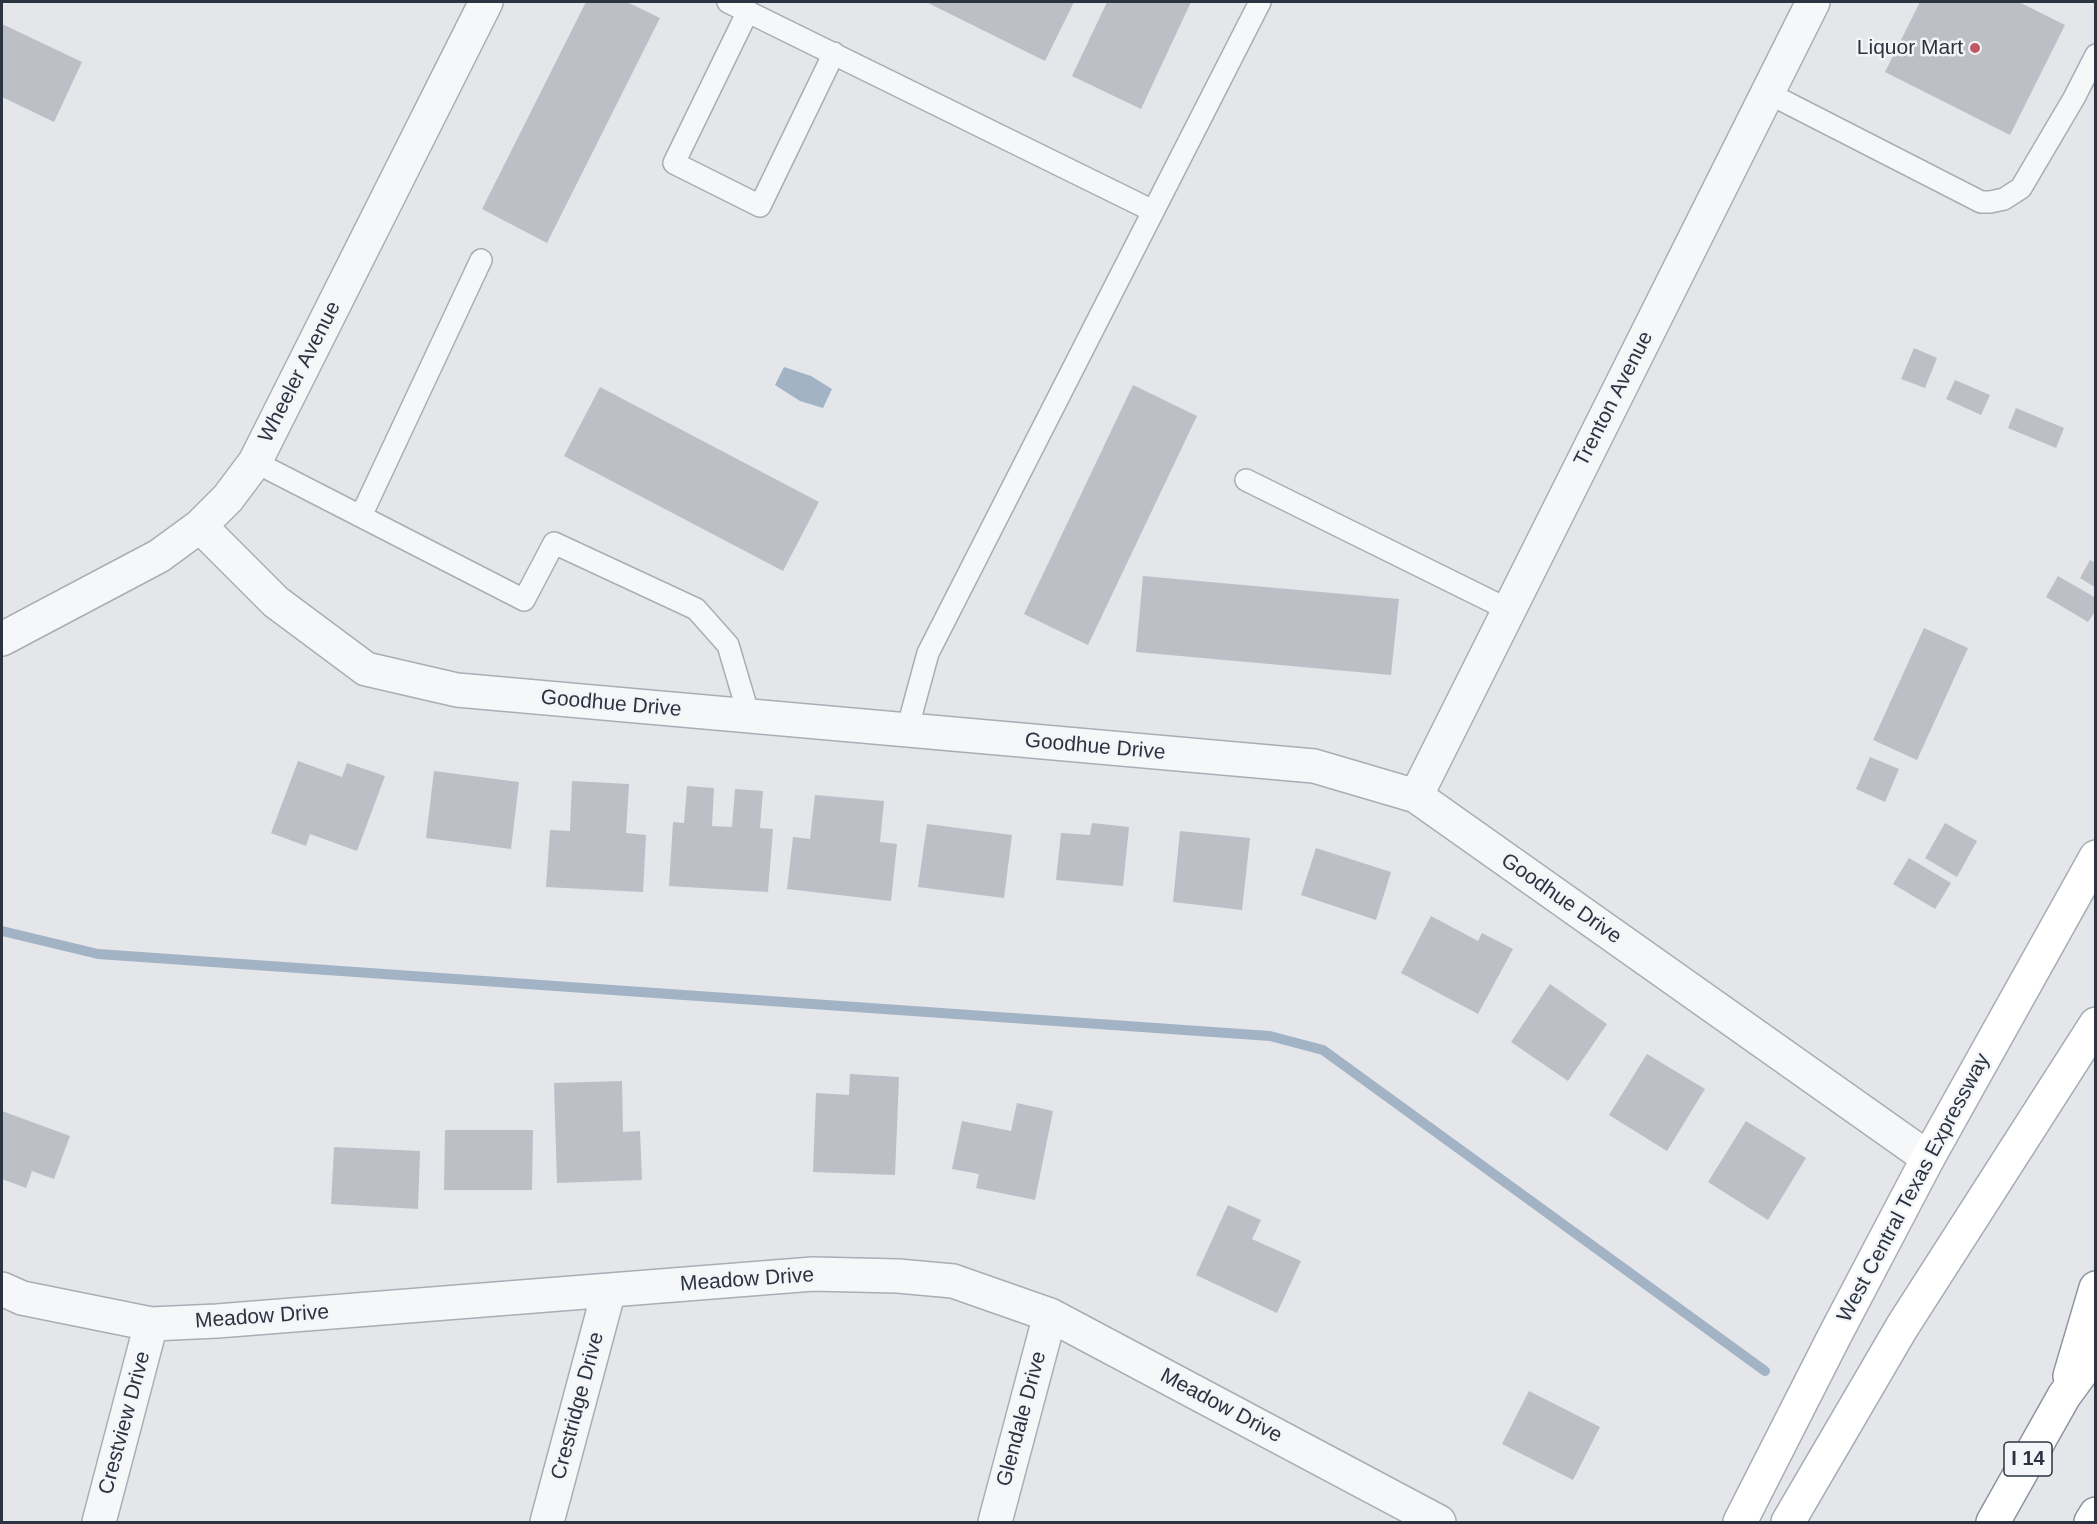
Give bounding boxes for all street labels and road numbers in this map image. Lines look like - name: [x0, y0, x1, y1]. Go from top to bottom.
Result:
- street label: Wheeler Avenue: [254, 297, 346, 447]
- street label: Trenton Avenue: [1569, 327, 1659, 471]
- street label: Goodhue Drive: [540, 685, 682, 723]
- street label: Goodhue Drive: [1024, 728, 1166, 766]
- street label: Goodhue Drive: [1496, 848, 1626, 950]
- street label: West Central Texas Expressway: [1832, 1049, 1996, 1327]
- street label: Meadow Drive: [679, 1263, 815, 1297]
- street label: Meadow Drive: [194, 1300, 330, 1334]
- street label: Crestridge Drive: [546, 1329, 610, 1483]
- street label: Crestview Drive: [94, 1349, 156, 1497]
- street label: Glendale Drive: [992, 1349, 1052, 1489]
- street label: Meadow Drive: [1156, 1363, 1286, 1449]
- road number: I 14: [2004, 1442, 2052, 1476]

